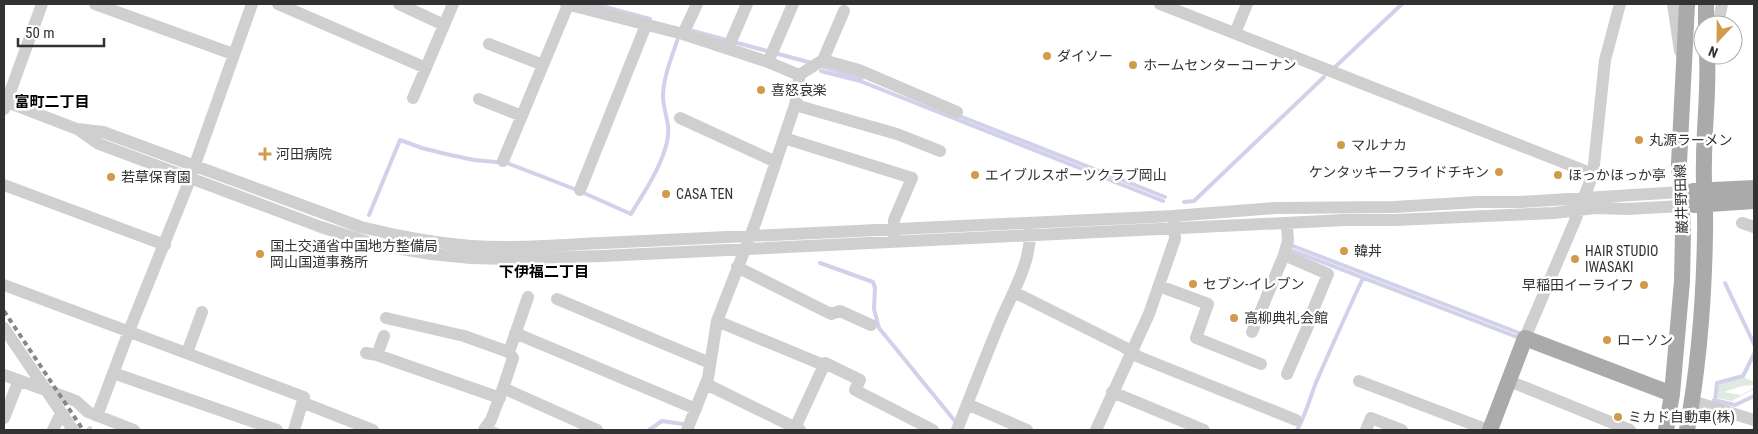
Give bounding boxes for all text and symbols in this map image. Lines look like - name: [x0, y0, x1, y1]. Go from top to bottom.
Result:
- scale bar: [18, 15, 104, 47]
- north arrow: [1693, 15, 1743, 65]
- text: 50 m: [25, 24, 55, 42]
- text: N: [1706, 43, 1720, 61]
- place label: ダイソー: [1057, 48, 1113, 64]
- marker: ダイソー: [1041, 50, 1053, 62]
- place label: ホームセンターコーナン: [1143, 57, 1297, 73]
- marker: ホームセンターコーナン: [1127, 59, 1139, 71]
- place label: 喜怒哀楽: [771, 82, 827, 98]
- marker: 喜怒哀楽: [755, 84, 767, 96]
- district label: 富町二丁目: [14, 93, 90, 111]
- place label: 丸源ラーメン: [1649, 132, 1732, 148]
- marker: 丸源ラーメン: [1633, 134, 1645, 146]
- place label: マルナカ: [1351, 137, 1407, 153]
- marker: マルナカ: [1335, 139, 1347, 151]
- place label: 河田病院: [276, 146, 332, 162]
- marker: 河田病院: [258, 147, 272, 161]
- place label: ケンタッキーフライドチキン: [1309, 164, 1489, 180]
- street label: 巌井野田線: [1672, 164, 1690, 234]
- marker: ケンタッキーフライドチキン: [1493, 166, 1505, 178]
- place label: エイブルスポーツクラブ岡山: [985, 167, 1167, 183]
- place label: ほっかほっか亭: [1568, 167, 1666, 183]
- place label: 若草保育園: [121, 169, 191, 185]
- marker: エイブルスポーツクラブ岡山: [969, 169, 981, 181]
- marker: ほっかほっか亭: [1552, 169, 1564, 181]
- marker: 若草保育園: [105, 171, 117, 183]
- place label: CASA TEN: [676, 186, 733, 202]
- marker: CASA TEN: [660, 188, 672, 200]
- place label: 国土交通省中国地方整備局 岡山国道事務所: [270, 238, 438, 270]
- place label: 韓丼: [1354, 243, 1382, 259]
- place label: HAIR STUDIO IWASAKI: [1585, 243, 1658, 275]
- marker: 韓丼: [1338, 245, 1350, 257]
- marker: 国土交通省中国地方整備局 岡山国道事務所: [254, 248, 266, 260]
- marker: HAIR STUDIO IWASAKI: [1569, 253, 1581, 265]
- district label: 下伊福二丁目: [499, 263, 589, 281]
- place label: セブン-イレブン: [1203, 276, 1304, 292]
- place label: 早稲田イーライフ: [1522, 277, 1634, 293]
- marker: セブン-イレブン: [1187, 278, 1199, 290]
- marker: 早稲田イーライフ: [1638, 279, 1650, 291]
- place label: 高柳典礼会館: [1244, 310, 1328, 326]
- marker: 高柳典礼会館: [1228, 312, 1240, 324]
- place label: ローソン: [1617, 332, 1673, 348]
- marker: ローソン: [1601, 334, 1613, 346]
- place label: ミカド自動車(株): [1628, 409, 1735, 426]
- marker: ミカド自動車(株): [1612, 411, 1624, 423]

